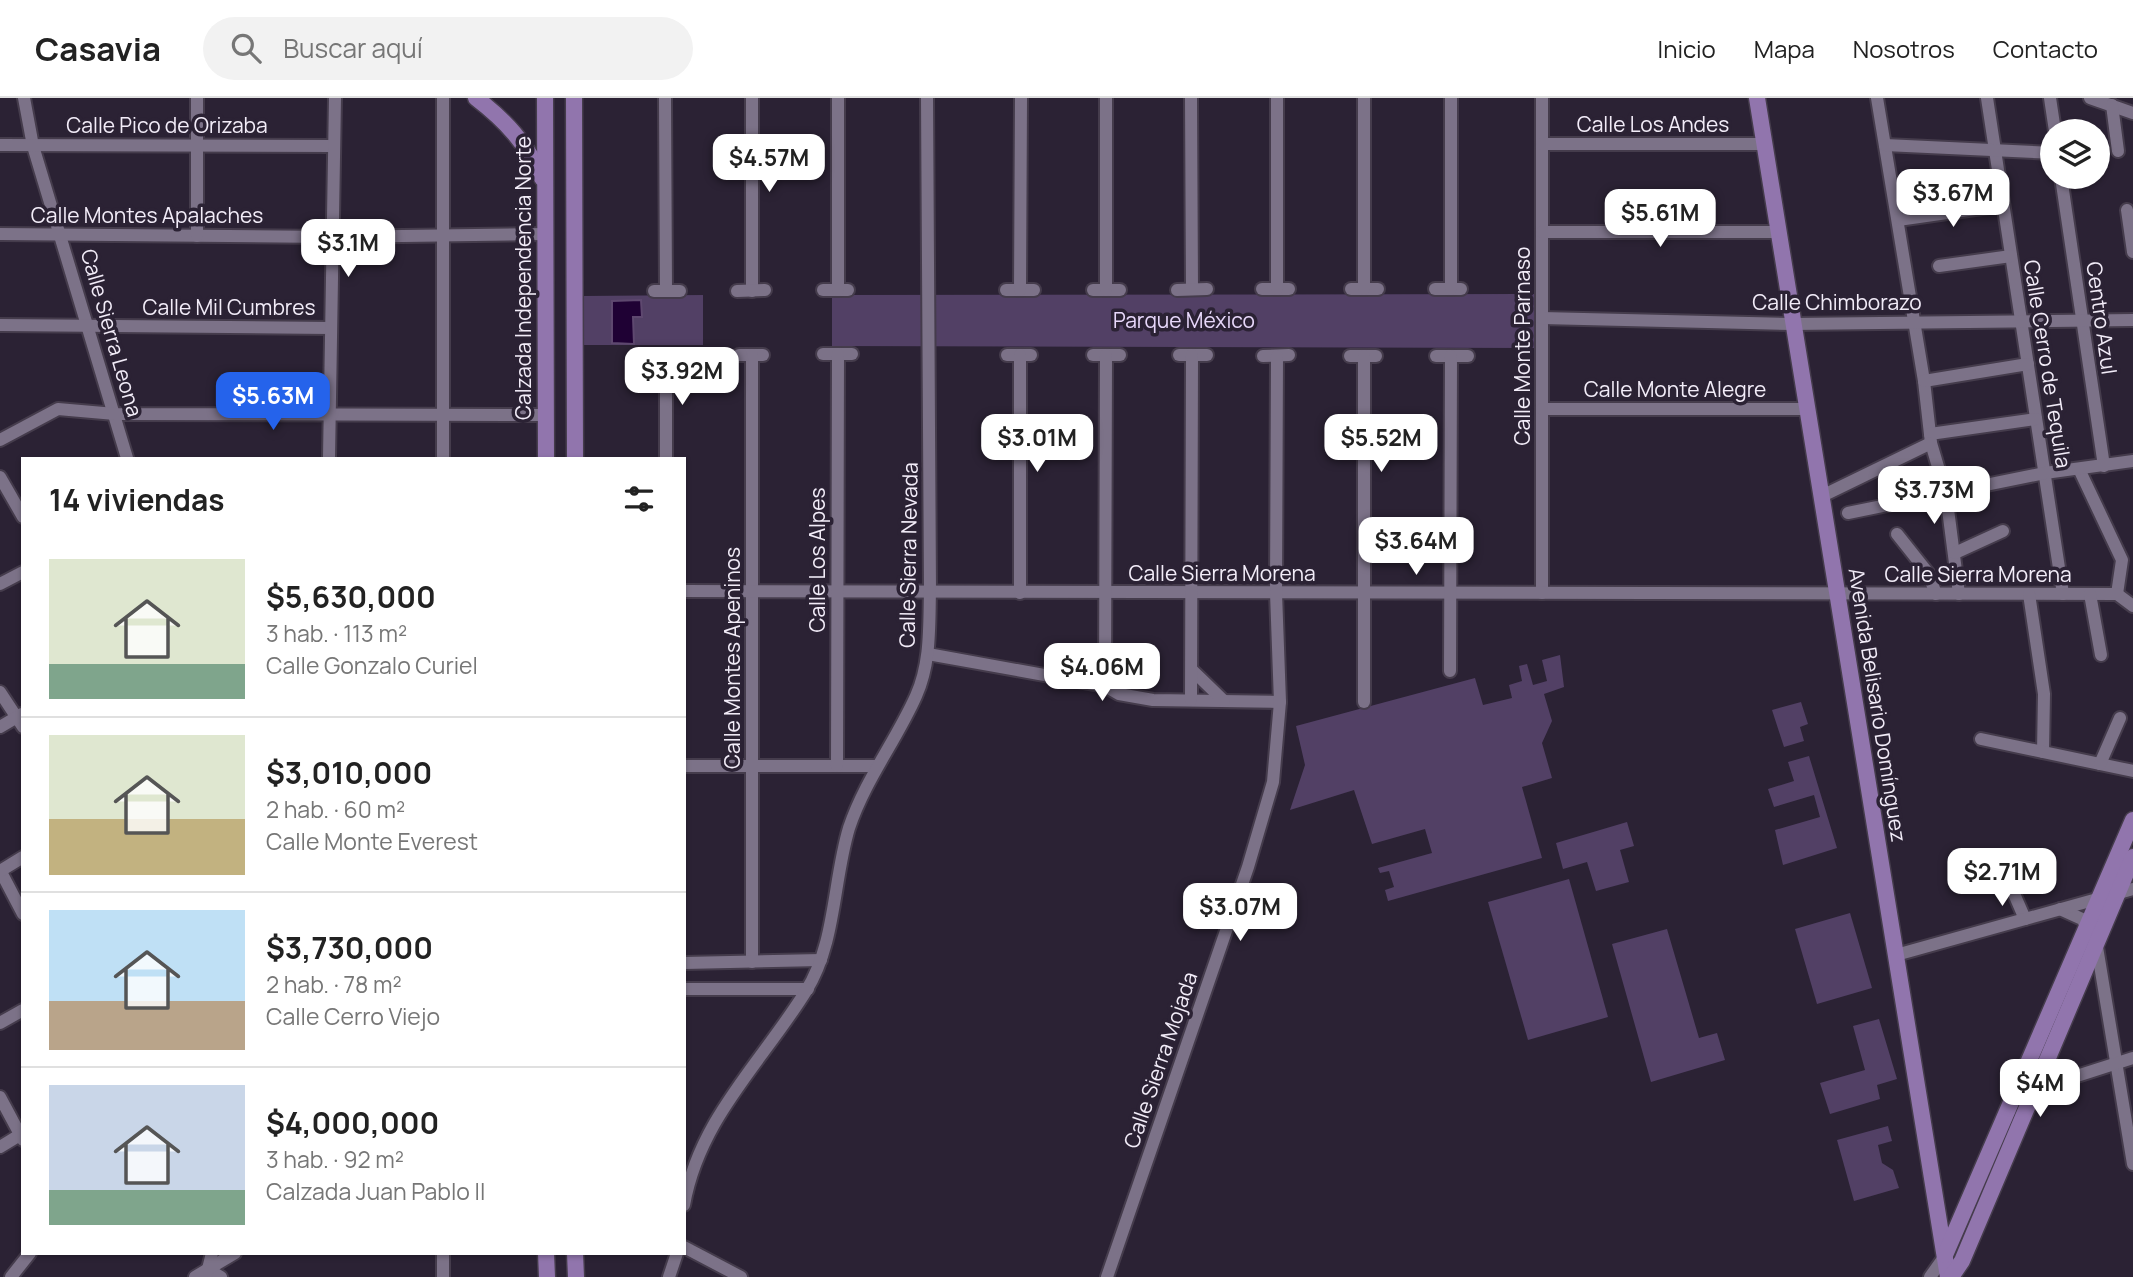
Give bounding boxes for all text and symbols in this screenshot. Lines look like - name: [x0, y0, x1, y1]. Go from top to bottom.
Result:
- search box: [203, 17, 693, 80]
- text: Casavia: [35, 26, 161, 71]
- icon: search: [227, 29, 265, 67]
- text: Buscar aquí: [283, 30, 423, 66]
- text: Inicio: [1658, 32, 1716, 65]
- text: Mapa: [1754, 32, 1815, 65]
- text: Nosotros: [1853, 32, 1955, 65]
- text: Contacto: [1993, 32, 2098, 65]
- street label: Calle Los Andes: [1577, 110, 1729, 138]
- street label: Calle Pico de Orizaba: [66, 111, 268, 139]
- map controls: [2040, 119, 2110, 189]
- button: layers: [2040, 119, 2110, 189]
- pin: $4.57M: [712, 134, 826, 194]
- street label: Calzada Independencia Norte: [509, 136, 537, 420]
- text: $4.57M: [729, 141, 809, 173]
- pin: $3.67M: [1896, 170, 2010, 229]
- text: $3.67M: [1912, 176, 1994, 208]
- pin: $5.61M: [1603, 190, 1717, 249]
- text: $5.61M: [1621, 196, 1699, 228]
- street label: Calle Montes Apalaches: [31, 201, 263, 229]
- pin: $3.1M: [299, 220, 397, 279]
- text: $3.1M: [317, 226, 379, 258]
- street label: Calle Sierra Leona: [75, 246, 149, 420]
- street label: Calle Monte Parnaso: [1508, 247, 1536, 446]
- street label: Calle Cerro de Tequila: [2018, 258, 2078, 470]
- street label: Centro Azul: [2080, 260, 2124, 376]
- street label: Calle Chimborazo: [1752, 288, 1922, 316]
- street label: Calle Mil Cumbres: [142, 293, 316, 321]
- park label: Parque México: [1113, 306, 1255, 334]
- pin: $3.92M: [625, 348, 739, 407]
- text: $3.92M: [641, 354, 723, 386]
- pin: $5.63M: [216, 372, 330, 432]
- street label: Calle Monte Alegre: [1584, 375, 1766, 403]
- text: $5.63M: [232, 379, 314, 411]
- pin: $3.01M: [980, 414, 1094, 474]
- pin: $5.52M: [1324, 414, 1438, 474]
- text: $3.01M: [997, 421, 1077, 453]
- text: $5.52M: [1340, 421, 1422, 453]
- street label: Calle Sierra Nevada: [892, 462, 924, 648]
- pin: $3.73M: [1877, 466, 1991, 526]
- text: $3.73M: [1894, 473, 1974, 505]
- text: 14 viviendas: [49, 479, 225, 520]
- icon: filters: [620, 480, 658, 518]
- street label: Calle Los Alpes: [803, 487, 831, 633]
- pin: $3.64M: [1359, 518, 1473, 577]
- text: $3.64M: [1375, 524, 1457, 556]
- street label: Calle Montes Apeninos: [718, 547, 746, 769]
- street label: Calle Sierra Morena: [1128, 559, 1316, 587]
- street label: Calle Sierra Morena: [1884, 560, 2072, 588]
- street label: Avenida Belisario Domínguez: [1842, 566, 1913, 844]
- text: $5,630,000: [266, 576, 436, 617]
- icon: home: [105, 587, 189, 671]
- text: 3 hab. · 113 m²: [266, 617, 407, 649]
- pin: $4.06M: [1045, 644, 1159, 703]
- text: Calle Gonzalo Curiel: [266, 649, 478, 681]
- text: $4.06M: [1060, 650, 1144, 682]
- text: $3,010,000: [266, 752, 432, 793]
- icon: home: [105, 763, 189, 847]
- text: 2 hab. · 60 m²: [266, 793, 405, 825]
- text: Calle Monte Everest: [266, 825, 478, 857]
- pin: $2.71M: [1945, 848, 2059, 908]
- text: $2.71M: [1963, 855, 2041, 887]
- pin: $3.07M: [1183, 884, 1297, 943]
- text: $3.07M: [1199, 890, 1281, 922]
- text: $3,730,000: [266, 927, 433, 968]
- icon: home: [105, 938, 189, 1022]
- text: 2 hab. · 78 m²: [266, 968, 402, 1000]
- street label: Calle Sierra Mojada: [1117, 968, 1203, 1152]
- text: Calle Cerro Viejo: [266, 1000, 440, 1032]
- pin: $4M: [2006, 1060, 2074, 1119]
- text: $4M: [2016, 1066, 2064, 1098]
- text: $4,000,000: [266, 1102, 439, 1143]
- icon: home: [105, 1113, 189, 1197]
- text: 3 hab. · 92 m²: [266, 1143, 404, 1175]
- text: Calzada Juan Pablo II: [266, 1175, 485, 1207]

